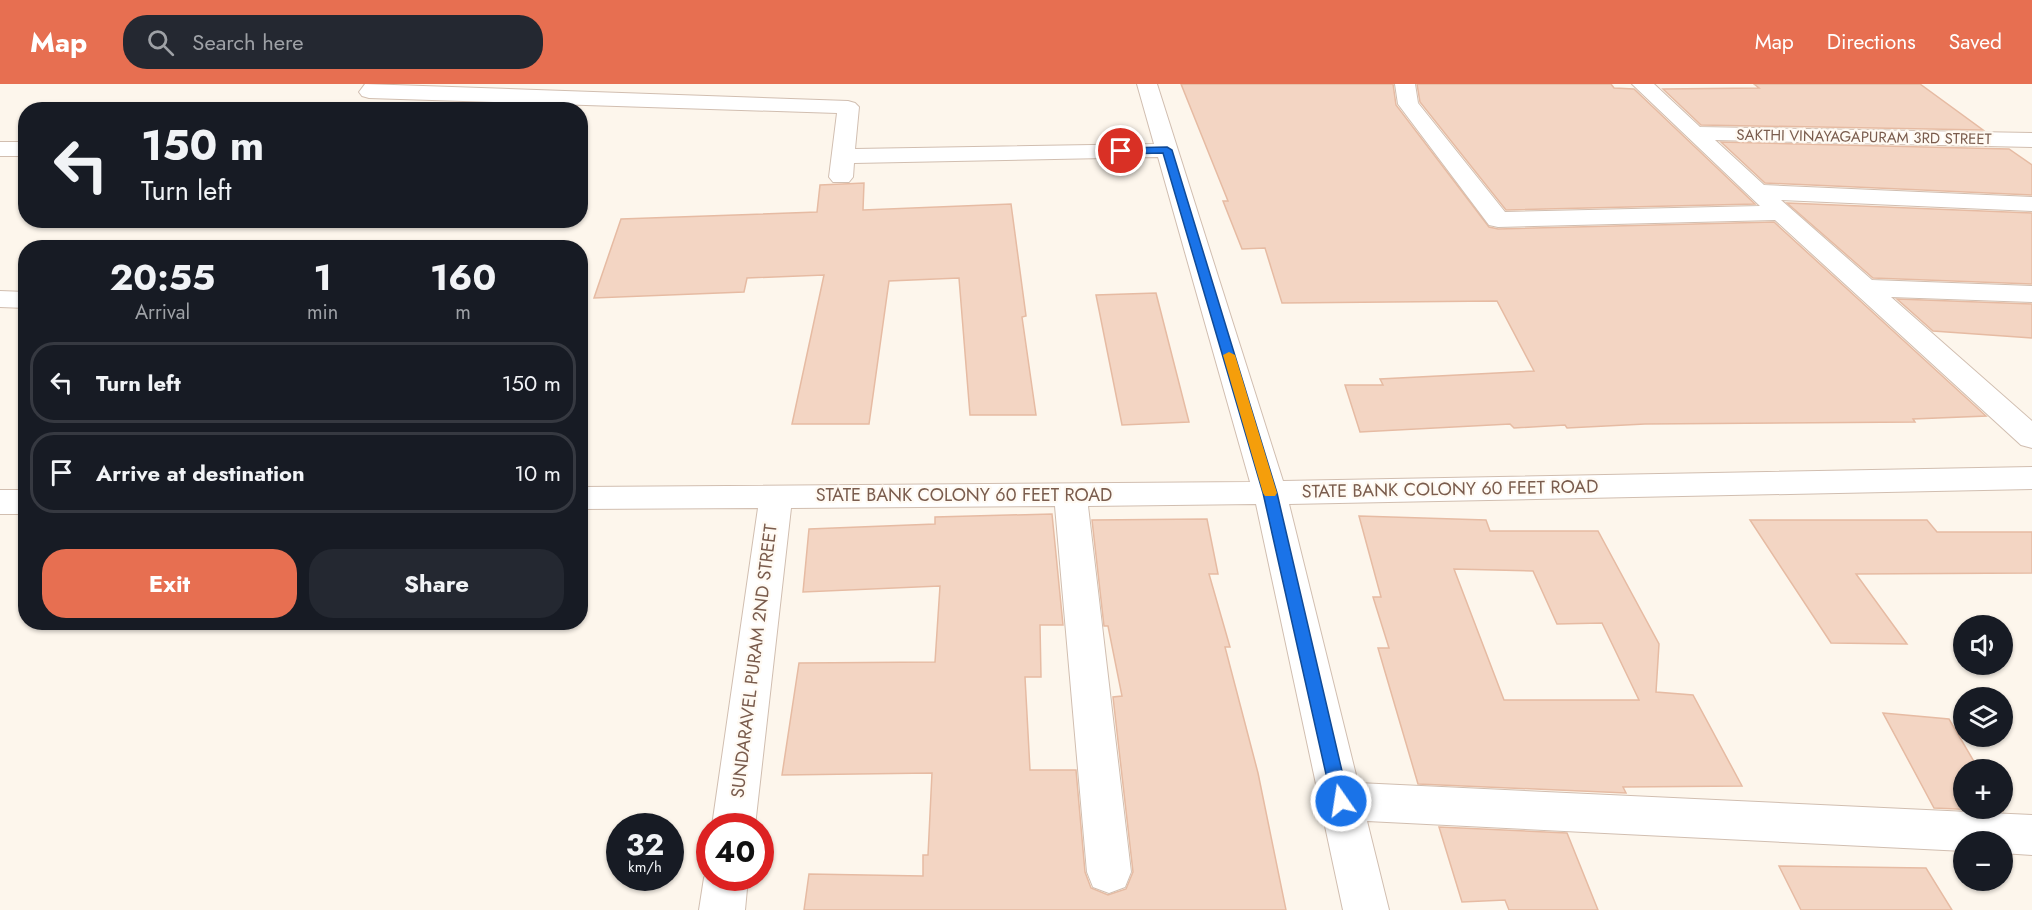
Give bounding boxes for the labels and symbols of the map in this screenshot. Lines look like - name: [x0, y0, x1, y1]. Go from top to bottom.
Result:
- street label: SAKTHI VINAYAGAPURAM 3RD STREET: [1736, 124, 1992, 150]
- pin: [1095, 125, 1146, 176]
- street label: STATE BANK COLONY 60 FEET ROAD: [1301, 473, 1599, 505]
- street label: STATE BANK COLONY 60 FEET ROAD: [816, 482, 1112, 508]
- street label: SUNDARAVEL PURAM 2ND STREET: [724, 522, 784, 799]
- position arrow: [1309, 769, 1373, 833]
- speed limit sign: 40: [696, 813, 774, 891]

